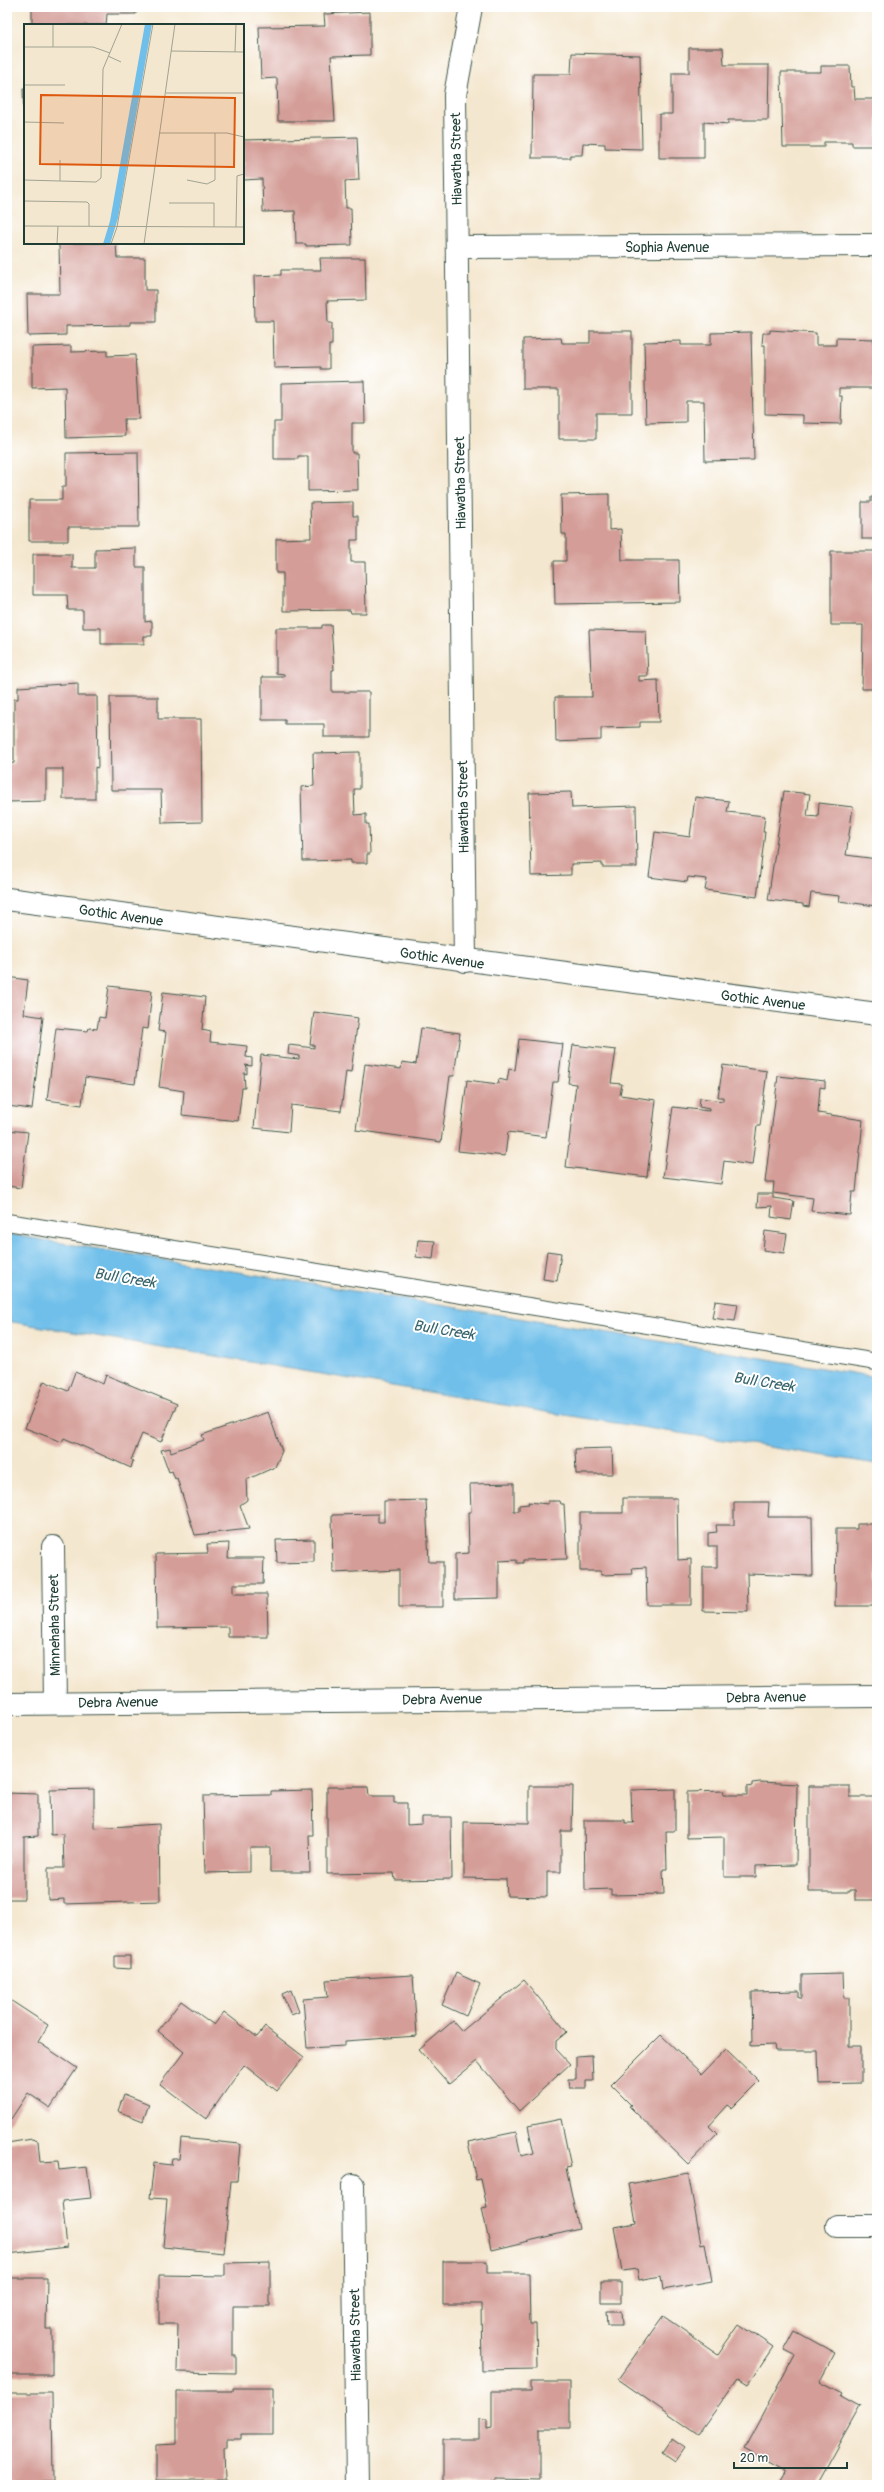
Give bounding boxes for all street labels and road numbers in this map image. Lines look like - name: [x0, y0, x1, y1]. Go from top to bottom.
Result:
- street label: Hiawatha Street: [447, 112, 466, 206]
- street label: Sophia Avenue: [625, 239, 709, 256]
- street label: Hiawatha Street: [451, 436, 470, 530]
- street label: Hiawatha Street: [454, 760, 473, 854]
- street label: Gothic Avenue: [78, 901, 164, 930]
- street label: Gothic Avenue: [399, 944, 485, 973]
- street label: Gothic Avenue: [720, 987, 806, 1014]
- street label: Minnehaha Street: [45, 1573, 64, 1676]
- street label: Debra Avenue: [726, 1688, 806, 1707]
- street label: Debra Avenue: [402, 1690, 482, 1709]
- street label: Debra Avenue: [78, 1693, 158, 1712]
- street label: Hiawatha Street: [346, 2288, 365, 2382]

